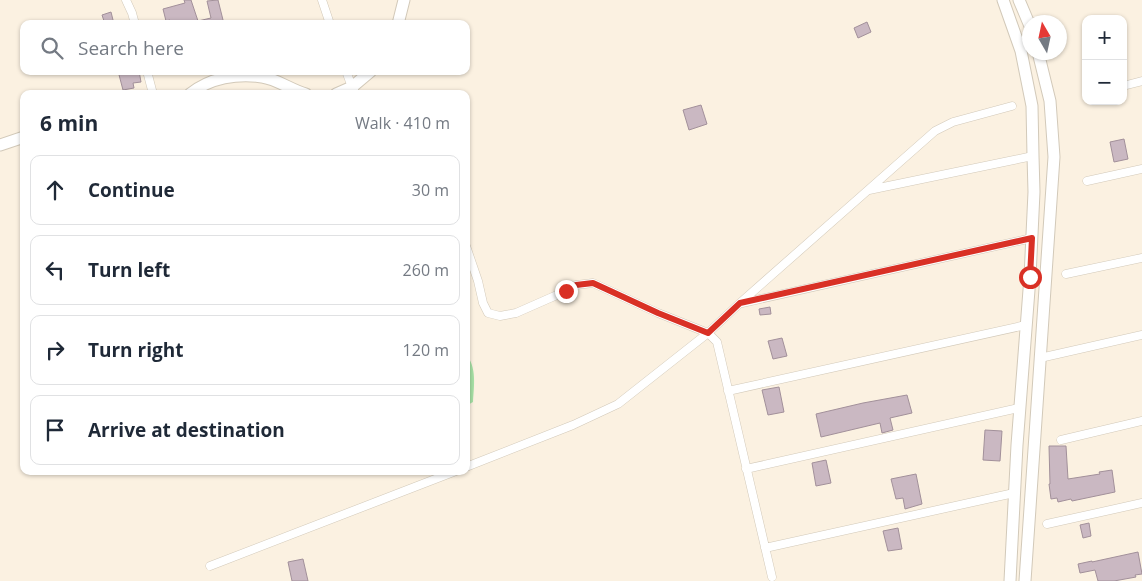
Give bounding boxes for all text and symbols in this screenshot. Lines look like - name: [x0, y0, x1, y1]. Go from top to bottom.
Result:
- north arrow: [1022, 15, 1067, 60]
- map controls: [1082, 15, 1127, 105]
- button: +: [1082, 15, 1127, 60]
- search box: [20, 20, 470, 75]
- icon: search: [38, 34, 66, 62]
- text: Search here: [78, 35, 184, 61]
- button: −: [1082, 60, 1127, 105]
- text: 6 min: [40, 109, 98, 137]
- text: Walk · 410 m: [355, 112, 450, 134]
- icon: ahead: [41, 176, 69, 204]
- text: Continue: [88, 177, 175, 203]
- text: 30 m: [412, 179, 449, 201]
- icon: left: [41, 256, 69, 284]
- text: Turn left: [88, 257, 170, 283]
- text: 260 m: [403, 259, 449, 281]
- route start: [1019, 266, 1042, 289]
- route end: [555, 280, 578, 303]
- icon: right: [41, 336, 69, 364]
- text: Turn right: [88, 337, 183, 363]
- text: 120 m: [403, 339, 449, 361]
- icon: arrive: [41, 416, 69, 444]
- text: Arrive at destination: [88, 417, 285, 443]

